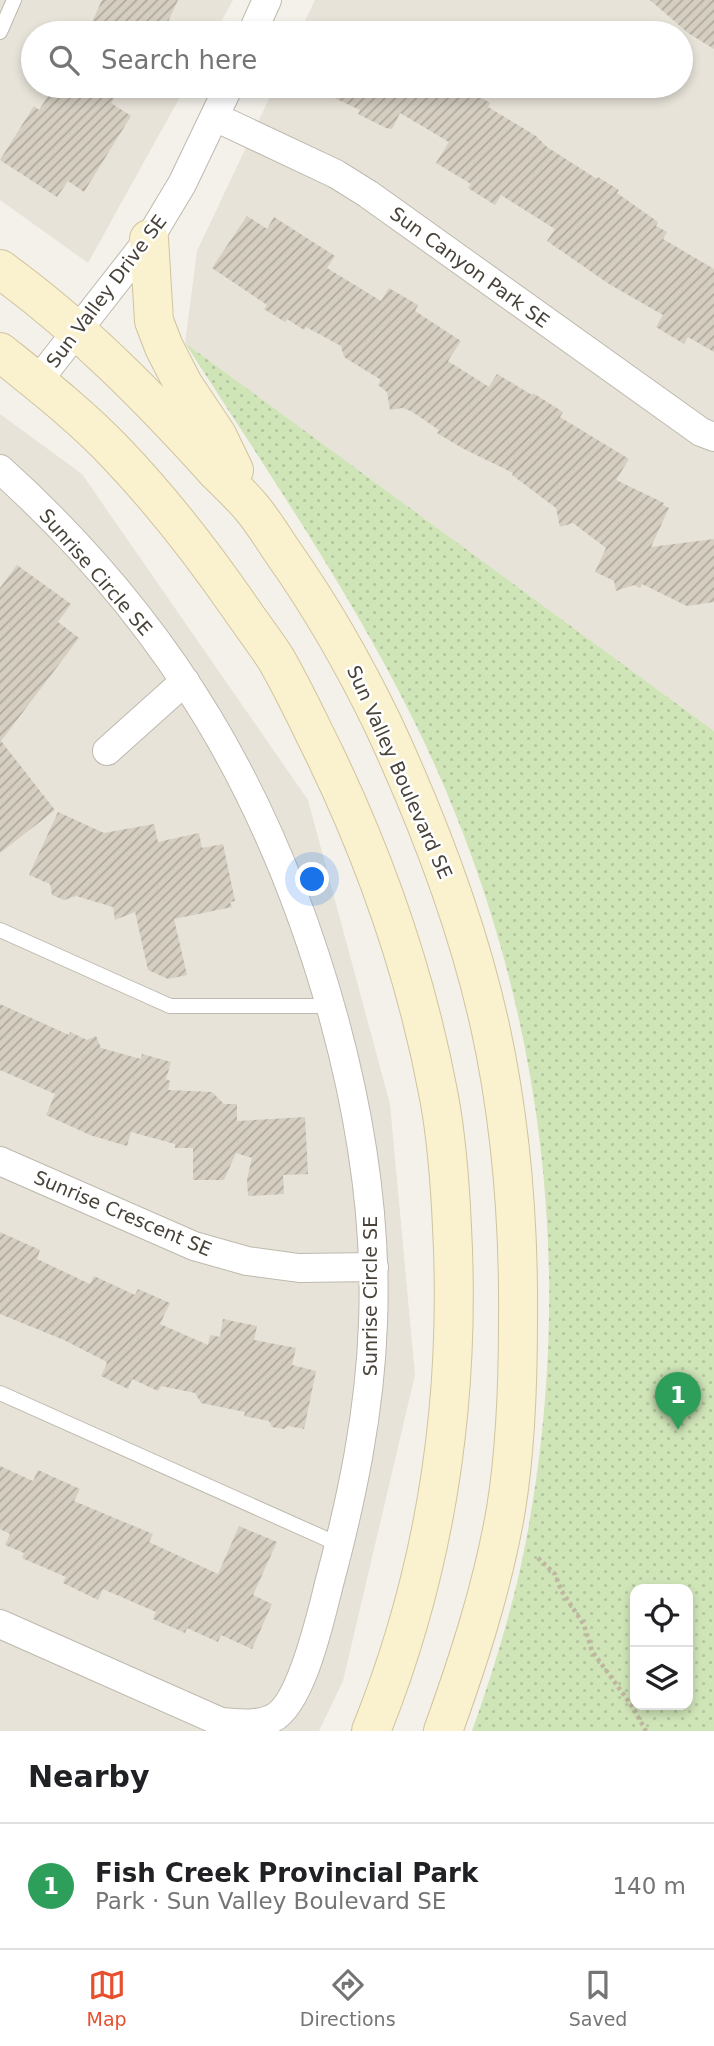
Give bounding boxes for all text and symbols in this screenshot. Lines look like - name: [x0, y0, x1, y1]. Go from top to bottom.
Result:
- search box: [21, 21, 693, 98]
- icon: search: [45, 41, 83, 79]
- text: Search here: [101, 45, 257, 75]
- street label: Sun Canyon Park SE: [386, 202, 554, 332]
- street label: Sun Valley Drive SE: [41, 210, 171, 372]
- street label: Sunrise Circle SE: [35, 504, 157, 640]
- street label: Sun Valley Boulevard SE: [343, 662, 457, 882]
- your location: [295, 862, 329, 896]
- street label: Sunrise Crescent SE: [31, 1166, 215, 1260]
- street label: Sunrise Circle SE: [359, 1216, 381, 1376]
- pin: 1: [655, 1372, 701, 1430]
- map controls: [630, 1584, 693, 1710]
- button: locate: [630, 1584, 693, 1647]
- button: layers: [630, 1647, 693, 1710]
- text: Nearby: [28, 1759, 150, 1794]
- text: Fish Creek Provincial Park: [95, 1858, 478, 1888]
- text: 1: [43, 1873, 59, 1899]
- text: 140 m: [612, 1873, 686, 1899]
- text: Park · Sun Valley Boulevard SE: [95, 1888, 446, 1914]
- tab: Map: [87, 1966, 127, 2030]
- tab: Directions: [300, 1966, 396, 2030]
- tab: Saved: [569, 1966, 627, 2030]

